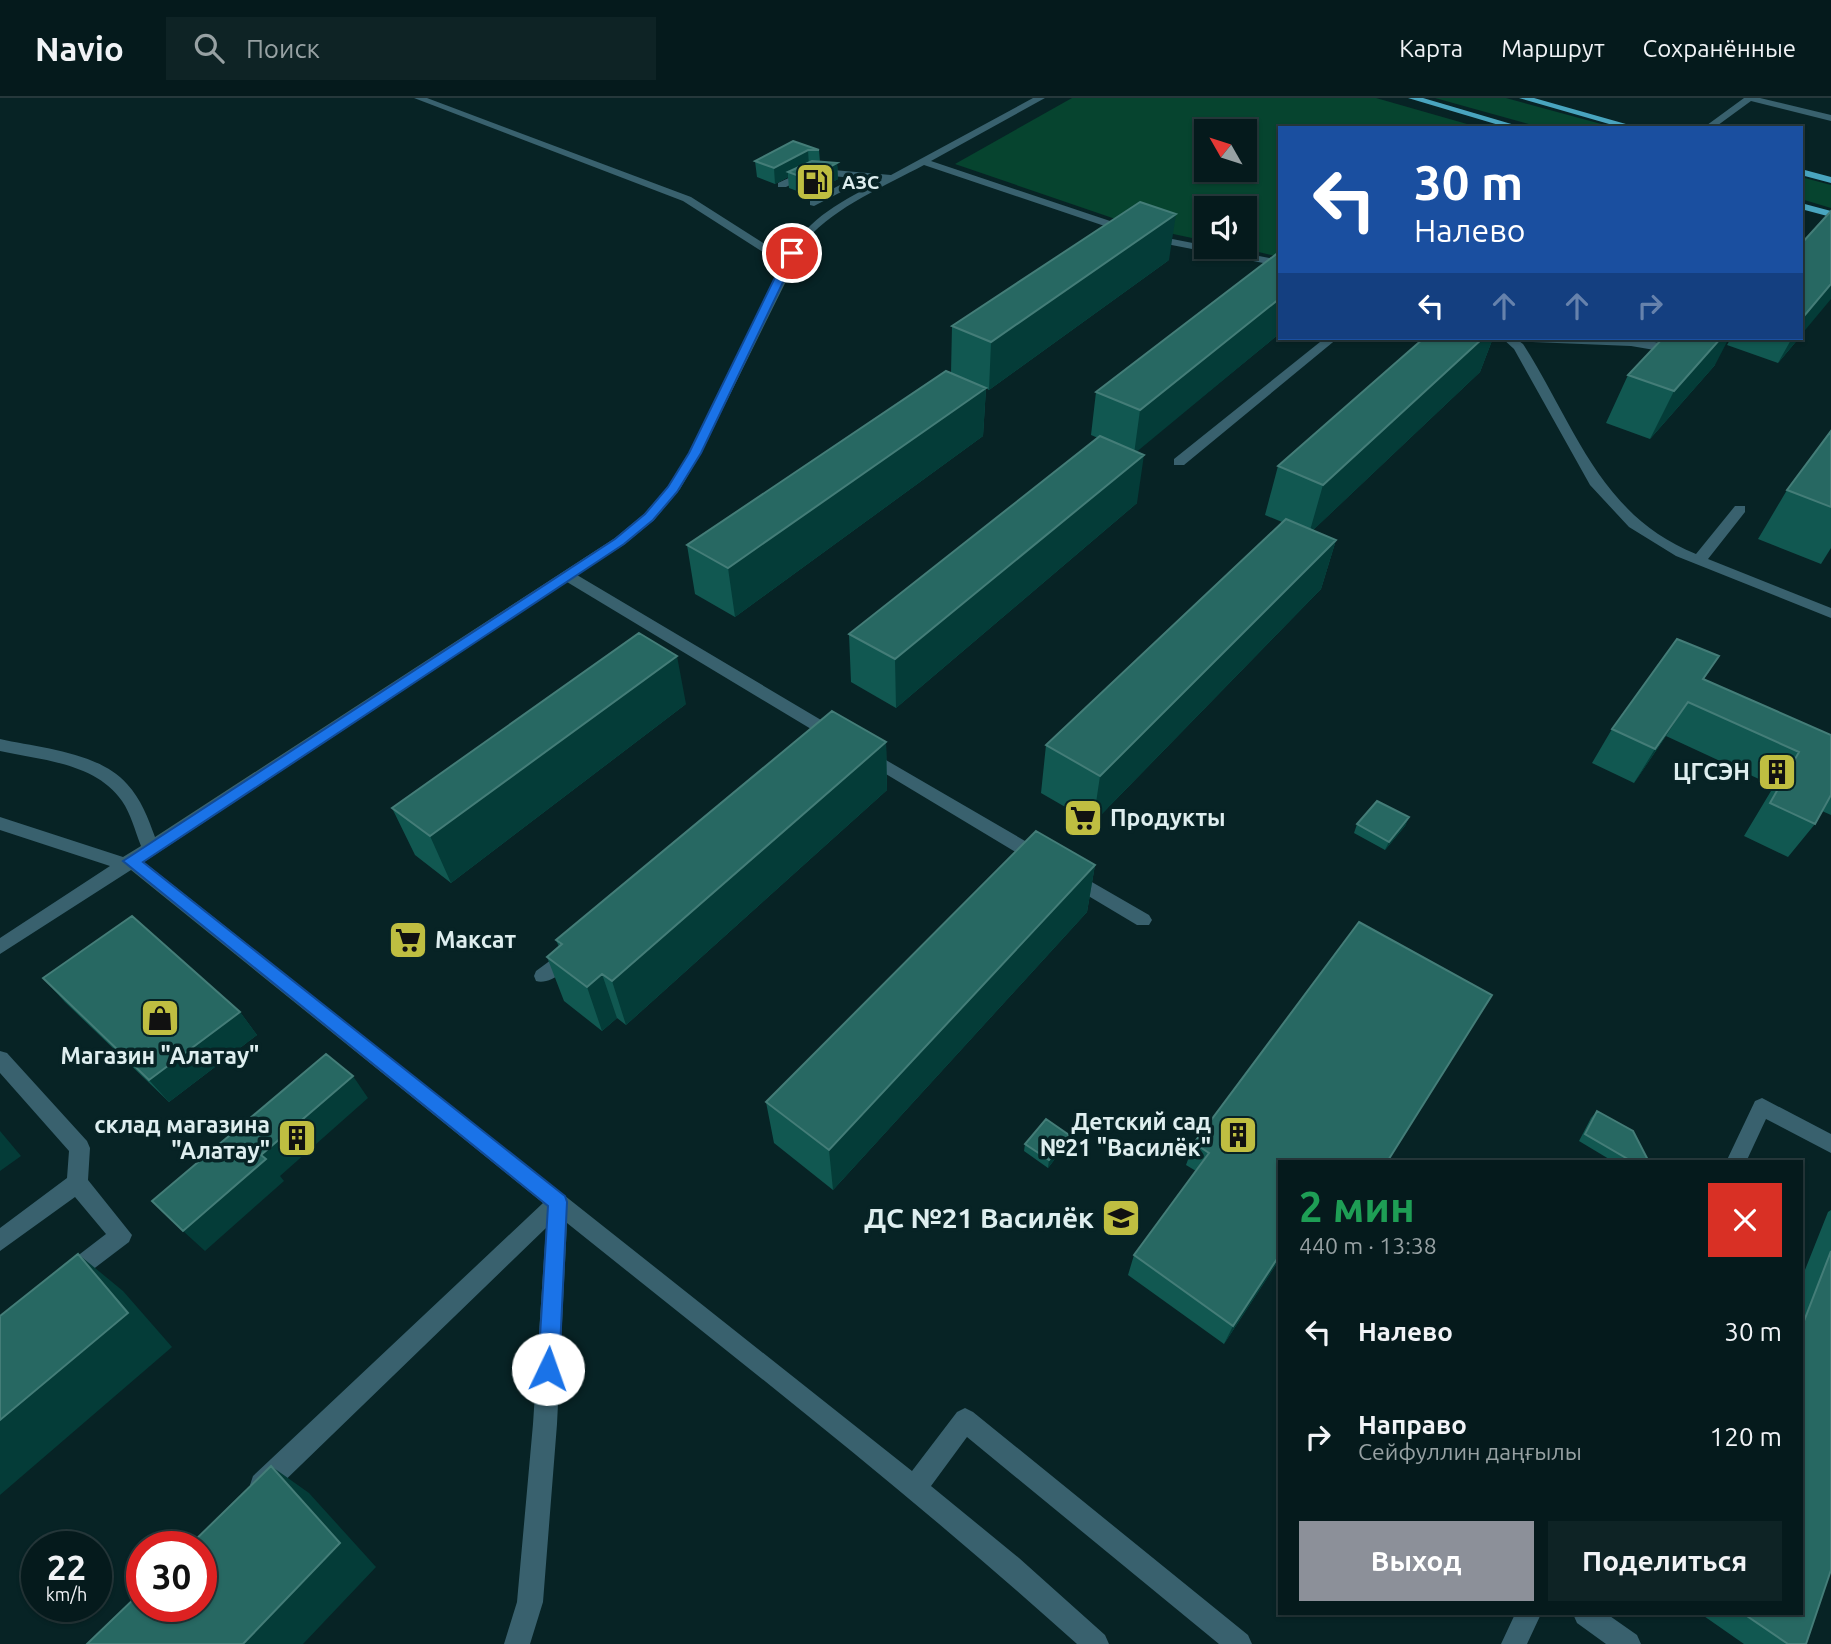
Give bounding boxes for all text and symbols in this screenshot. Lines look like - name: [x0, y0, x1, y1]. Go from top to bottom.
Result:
- search box: [166, 17, 656, 80]
- icon: search: [190, 29, 228, 67]
- text: Navio: [35, 30, 124, 67]
- text: Поиск: [246, 34, 320, 63]
- text: Карта: [1399, 35, 1463, 62]
- text: Маршрут: [1501, 35, 1605, 62]
- text: Сохранённые: [1643, 35, 1796, 62]
- north arrow: [1194, 119, 1256, 182]
- map controls: [1194, 119, 1257, 259]
- icon: left: [1299, 154, 1390, 245]
- text: 30 m: [1414, 154, 1523, 209]
- fuel station icon: АЗС: [794, 161, 836, 203]
- place label: АЗС: [842, 171, 879, 193]
- button: sound: [1194, 196, 1257, 259]
- text: Налево: [1414, 212, 1526, 248]
- pin: [762, 223, 822, 283]
- icon: arrive: [773, 234, 811, 272]
- icon: left: [1412, 287, 1450, 325]
- icon: ahead: [1485, 287, 1523, 325]
- icon: ahead: [1558, 287, 1596, 325]
- icon: right: [1631, 287, 1669, 325]
- building icon: ЦГСЭН: [1756, 751, 1798, 793]
- place label: ЦГСЭН: [1673, 759, 1750, 784]
- supermarket icon: Продукты: [1062, 797, 1104, 839]
- place label: Продукты: [1110, 805, 1226, 830]
- supermarket icon: Максат: [387, 919, 429, 961]
- place label: Максат: [435, 927, 516, 952]
- shop icon: Магазин "Алатау": [139, 997, 181, 1039]
- place label: Магазин "Алатау": [61, 1043, 259, 1068]
- place label: Детский сад №21 "Василёк": [1040, 1109, 1211, 1160]
- place label: склад магазина "Алатау": [94, 1112, 270, 1163]
- building icon: Детский сад №21 "Василёк": [1217, 1114, 1259, 1156]
- building icon: склад магазина "Алатау": [276, 1117, 318, 1159]
- text: 2 мин: [1299, 1183, 1415, 1230]
- button: close: [1708, 1183, 1782, 1257]
- school or university icon: ДС №21 Василёк: [1100, 1197, 1142, 1239]
- place label: ДС №21 Василёк: [864, 1202, 1094, 1233]
- text: 440 m · 13:38: [1299, 1233, 1437, 1258]
- icon: left: [1299, 1313, 1337, 1351]
- text: Налево: [1358, 1317, 1453, 1346]
- text: 30 m: [1724, 1317, 1782, 1346]
- position arrow: [511, 1332, 585, 1406]
- text: Направо: [1358, 1410, 1467, 1439]
- icon: right: [1299, 1418, 1337, 1456]
- text: 120 m: [1710, 1422, 1782, 1451]
- text: Сейфуллин даңғылы: [1358, 1439, 1582, 1464]
- button: Выход: [1299, 1521, 1534, 1601]
- button: Поделиться: [1548, 1521, 1782, 1601]
- speed limit sign: 30: [126, 1531, 217, 1622]
- text: 22: [47, 1547, 86, 1587]
- text: km/h: [46, 1584, 87, 1604]

